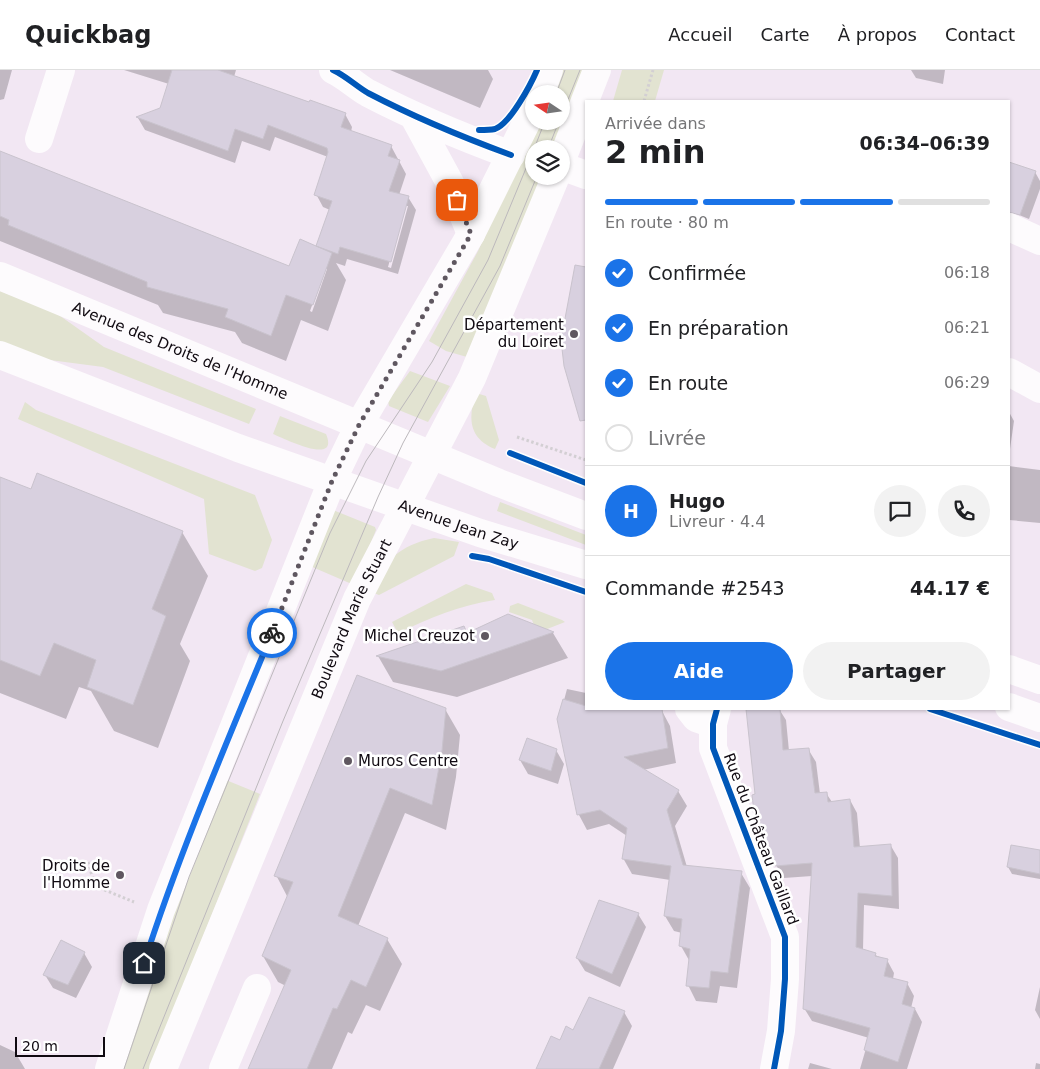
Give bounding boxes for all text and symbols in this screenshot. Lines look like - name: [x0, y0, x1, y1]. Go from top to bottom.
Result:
- text: Quickbag: [25, 21, 151, 49]
- text: Accueil: [668, 24, 733, 45]
- text: Carte: [761, 24, 810, 45]
- text: À propos: [838, 24, 917, 45]
- text: Contact: [945, 24, 1015, 45]
- north arrow: [525, 85, 570, 130]
- map controls: [525, 85, 570, 185]
- text: Arrivée dans: [605, 114, 706, 133]
- text: 06:34–06:39: [860, 132, 990, 154]
- text: 2 min: [605, 133, 706, 171]
- button: layers: [525, 140, 570, 185]
- pin: [436, 179, 478, 221]
- icon: bag: [443, 186, 471, 214]
- text: En route · 80 m: [605, 213, 729, 232]
- icon: check: [605, 259, 633, 287]
- text: Confirmée: [648, 262, 746, 284]
- text: 06:18: [944, 263, 990, 282]
- street label: Avenue des Droits de l'Homme: [70, 298, 291, 403]
- icon: check: [605, 314, 633, 342]
- place label: Département du Loiret: [464, 316, 564, 351]
- text: En préparation: [648, 317, 789, 339]
- text: 06:21: [944, 318, 990, 337]
- marker: Département du Loiret: [568, 328, 580, 340]
- icon: check: [605, 369, 633, 397]
- text: En route: [648, 372, 728, 394]
- text: 06:29: [944, 373, 990, 392]
- text: Livrée: [648, 427, 706, 449]
- button: chat: [874, 485, 926, 537]
- button: phone: [938, 485, 990, 537]
- text: Hugo: [669, 490, 725, 512]
- street label: Avenue Jean Zay: [396, 496, 521, 553]
- text: H: [623, 500, 639, 522]
- text: Livreur · 4.4: [669, 512, 765, 531]
- street label: Boulevard Marie Stuart: [308, 536, 396, 702]
- text: Commande #2543: [605, 577, 785, 599]
- text: 44.17 €: [910, 577, 990, 599]
- courier: [247, 608, 297, 658]
- icon: bike: [258, 619, 286, 647]
- place label: Michel Creuzot: [364, 627, 475, 645]
- marker: Michel Creuzot: [479, 630, 491, 642]
- button: Aide: [605, 642, 793, 700]
- button: Partager: [803, 642, 990, 700]
- street label: Rue du Château Gaillard: [720, 750, 802, 928]
- place label: Muros Centre: [358, 752, 458, 770]
- marker: Muros Centre: [342, 755, 354, 767]
- place label: Droits de l'Homme: [42, 857, 110, 892]
- marker: Droits de l'Homme: [114, 869, 126, 881]
- pin: [123, 942, 165, 984]
- icon: home: [130, 949, 158, 977]
- scale bar: [15, 1034, 105, 1057]
- text: 20 m: [22, 1038, 58, 1054]

